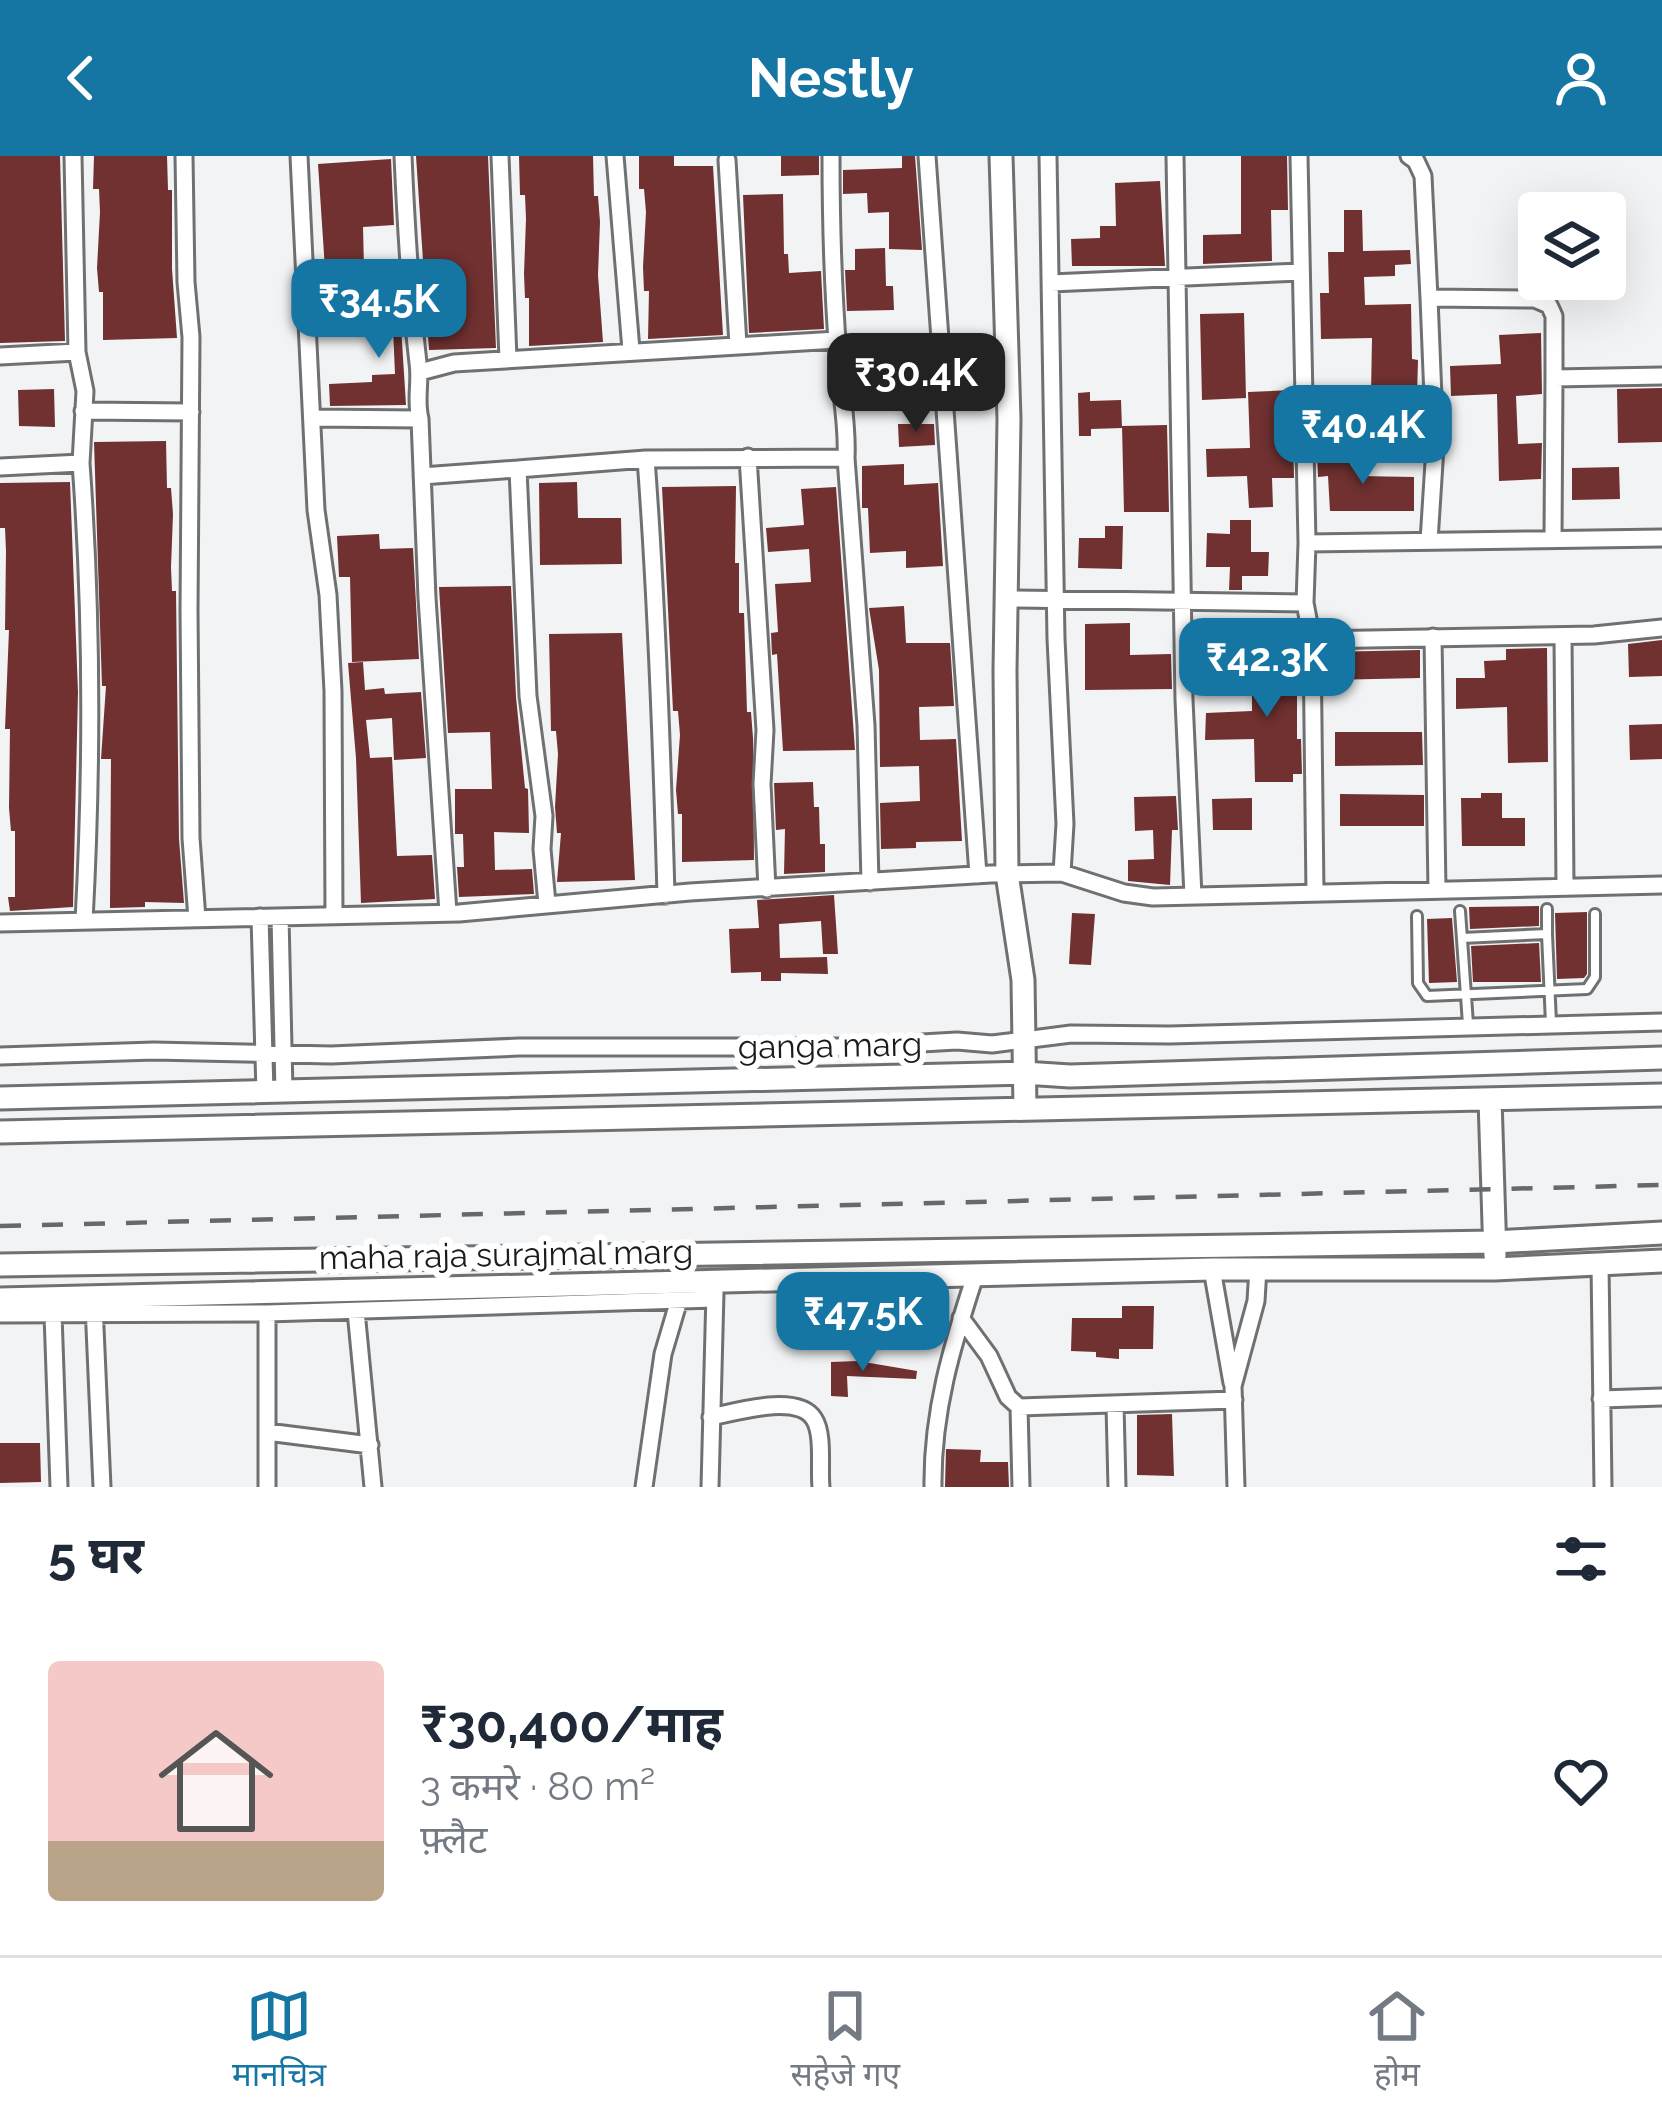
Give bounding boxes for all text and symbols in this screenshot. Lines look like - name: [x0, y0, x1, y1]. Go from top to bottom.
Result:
- icon: back: [48, 45, 114, 111]
- icon: person: [1548, 45, 1614, 111]
- text: Nestly: [748, 46, 914, 110]
- map controls: [1518, 192, 1626, 300]
- button: layers: [1518, 192, 1626, 300]
- pin: ₹34.5K: [281, 259, 477, 361]
- text: ₹34.5K: [318, 275, 440, 321]
- pin: ₹30.4K: [818, 333, 1014, 435]
- text: ₹30.4K: [854, 349, 978, 395]
- pin: ₹40.4K: [1265, 385, 1461, 487]
- text: ₹40.4K: [1301, 401, 1425, 447]
- pin: ₹42.3K: [1169, 618, 1365, 720]
- text: ₹42.3K: [1206, 634, 1328, 680]
- street label: ganga marg: [738, 1024, 922, 1067]
- street label: maha raja surajmal marg: [319, 1232, 693, 1277]
- pin: ₹47.5K: [765, 1272, 961, 1374]
- text: ₹47.5K: [803, 1288, 923, 1334]
- text: 5 घर: [48, 1525, 144, 1585]
- icon: filters: [1548, 1526, 1614, 1592]
- text: ₹30,400/माह: [420, 1694, 723, 1754]
- icon: home: [144, 1709, 288, 1853]
- icon: heart: [1548, 1748, 1614, 1814]
- text: 3 कमरे · 80 m²: [420, 1763, 655, 1809]
- text: फ़्लैट: [420, 1816, 487, 1862]
- tab: मानचित्र: [232, 1983, 326, 2099]
- tab: सहेजे गए: [790, 1983, 900, 2099]
- tab: होम: [1364, 1983, 1430, 2099]

